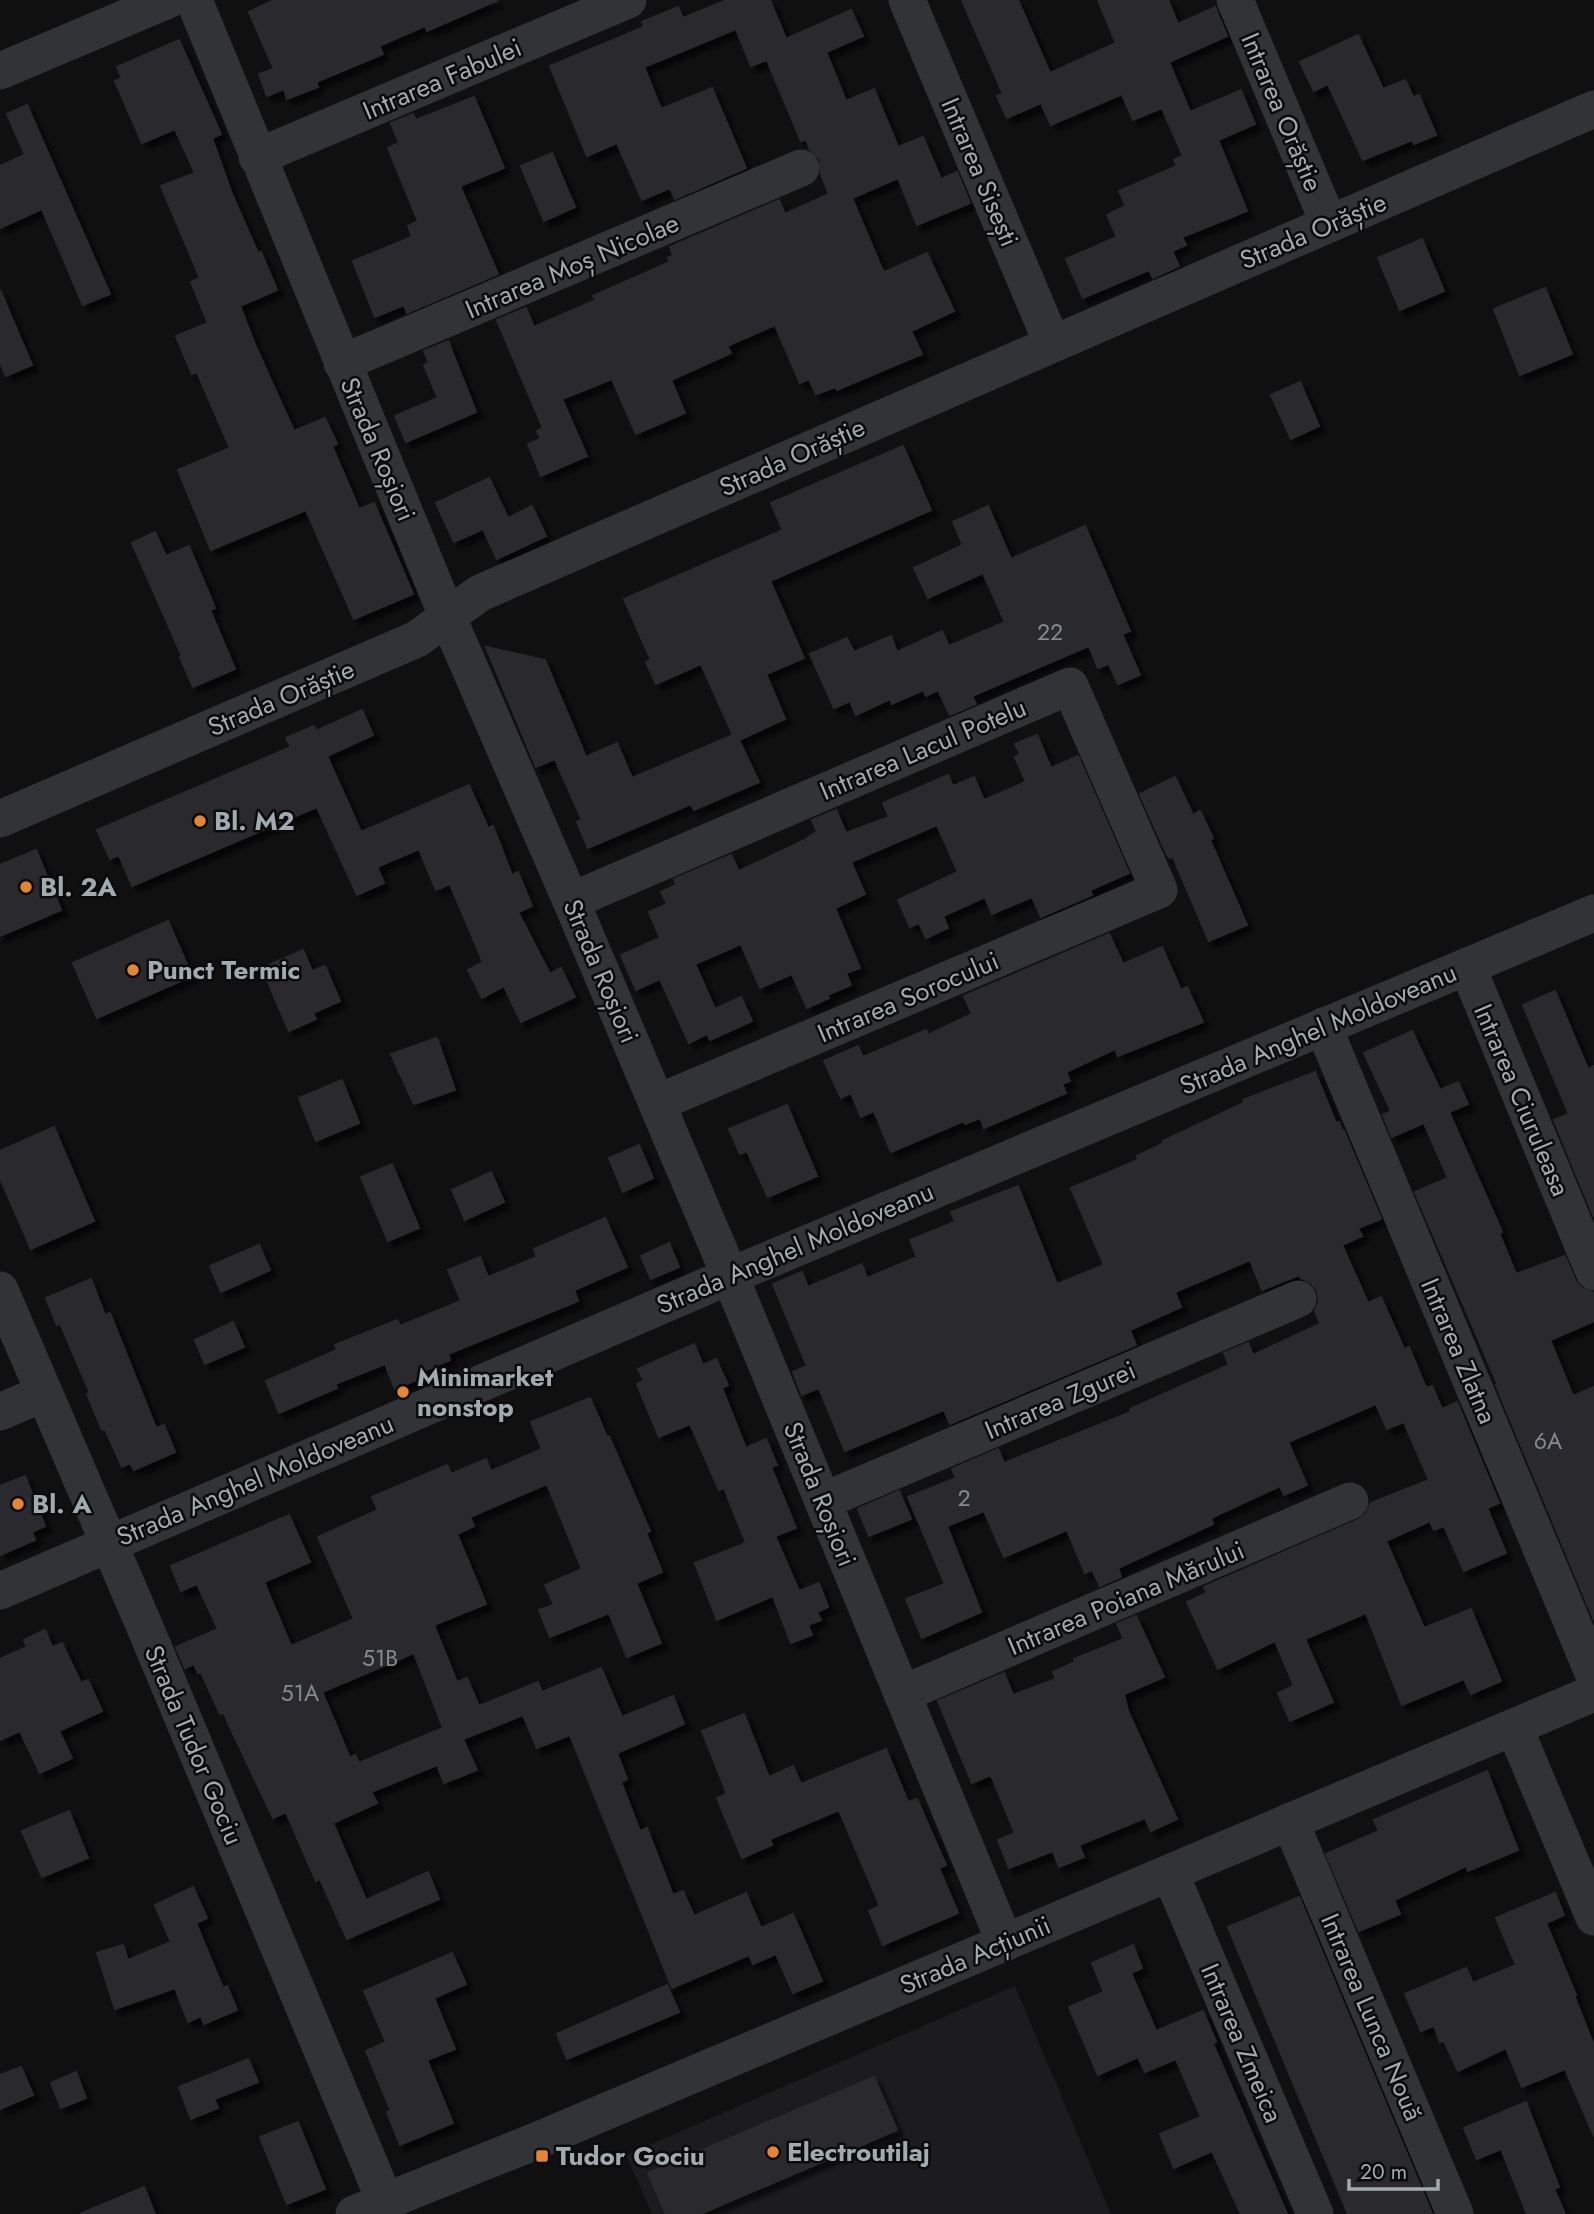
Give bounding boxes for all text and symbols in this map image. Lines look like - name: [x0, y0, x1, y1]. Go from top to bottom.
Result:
- street label: Intrarea Orăștie: [1232, 27, 1332, 197]
- street label: Intrarea Fabulei: [357, 28, 527, 130]
- street label: Intrarea Sisești: [932, 92, 1028, 252]
- street label: Strada Orăștie: [1234, 183, 1392, 279]
- street label: Intrarea Moș Nicolae: [459, 204, 685, 328]
- street label: Strada Roșiori: [331, 371, 425, 527]
- street label: Strada Orăștie: [713, 408, 871, 506]
- house number: 22: [1037, 615, 1063, 649]
- street label: Strada Orăștie: [202, 650, 360, 746]
- street label: Intrarea Lacul Potelu: [814, 688, 1032, 810]
- place label: Bl. M2: [214, 802, 295, 840]
- marker: Bl. M2: [192, 813, 208, 829]
- place label: Bl. 2A: [40, 868, 118, 906]
- marker: Bl. 2A: [18, 879, 34, 895]
- street label: Strada Roșiori: [554, 893, 648, 1049]
- street label: Intrarea Sorocului: [811, 942, 1005, 1052]
- place label: Punct Termic: [147, 951, 300, 989]
- street label: Strada Anghel Moldoveanu: [1174, 953, 1462, 1105]
- marker: Punct Termic: [125, 962, 141, 978]
- street label: Intrarea Ciuruleasa: [1464, 998, 1580, 1202]
- street label: Strada Anghel Moldoveanu: [651, 1172, 939, 1324]
- street label: Intrarea Zlatna: [1411, 1272, 1507, 1430]
- street label: Intrarea Zgurei: [979, 1351, 1141, 1449]
- place label: Minimarket nonstop: [417, 1358, 554, 1426]
- marker: Minimarket nonstop: [395, 1384, 411, 1400]
- street label: Strada Anghel Moldoveanu: [111, 1404, 399, 1556]
- street label: Strada Roșiori: [774, 1416, 866, 1572]
- house number: 6A: [1534, 1424, 1563, 1458]
- house number: 2: [957, 1481, 971, 1515]
- place label: Bl. A: [32, 1485, 92, 1523]
- marker: Bl. A: [10, 1496, 26, 1512]
- street label: Intrarea Poiana Mărului: [1002, 1531, 1250, 1665]
- street label: Strada Tudor Gociu: [135, 1639, 253, 1851]
- house number: 51B: [362, 1641, 398, 1675]
- house number: 51A: [281, 1676, 320, 1710]
- street label: Strada Acțiunii: [894, 1906, 1056, 2004]
- street label: Intrarea Lunca Nouă: [1311, 1908, 1433, 2126]
- street label: Intrarea Zmeica: [1191, 1958, 1293, 2128]
- place label: Electroutilaj: [787, 2133, 930, 2171]
- place label: Tudor Gociu: [556, 2137, 705, 2175]
- marker: Electroutilaj: [765, 2144, 781, 2160]
- marker: Tudor Gociu: [534, 2148, 550, 2164]
- scale bar: [1349, 2148, 1438, 2192]
- text: 20 m: [1360, 2157, 1407, 2187]

